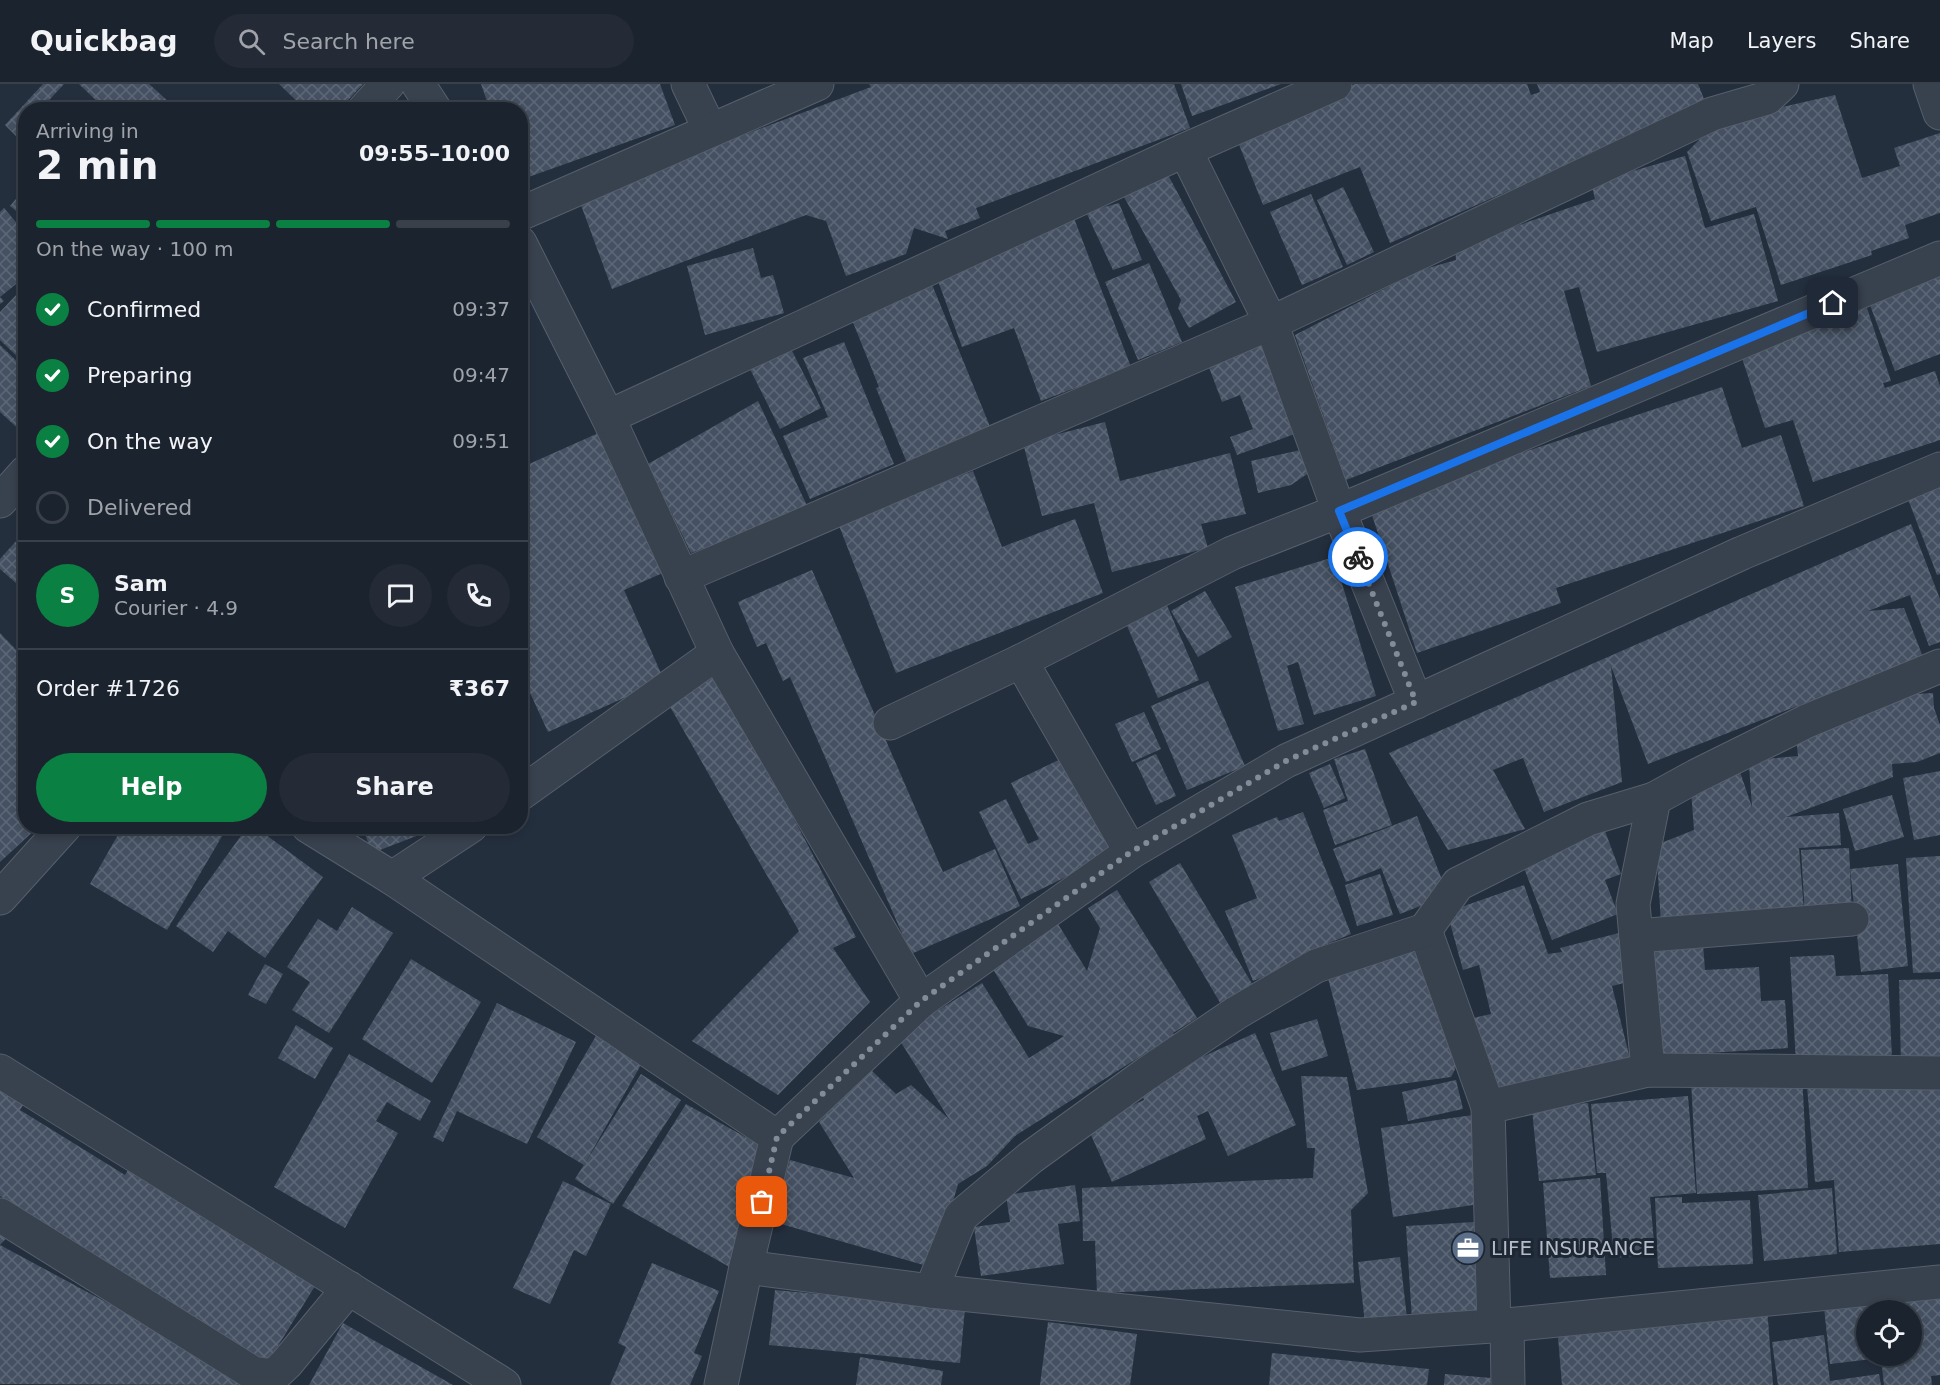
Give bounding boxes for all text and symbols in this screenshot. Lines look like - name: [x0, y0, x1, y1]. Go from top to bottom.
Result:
- search box: [214, 14, 634, 68]
- text: Quickbag: [30, 25, 178, 58]
- icon: search: [235, 25, 268, 58]
- text: Search here: [283, 29, 415, 54]
- text: Map: [1670, 29, 1714, 53]
- text: Layers: [1747, 29, 1816, 53]
- text: Share: [1849, 29, 1910, 53]
- text: Arriving in: [36, 119, 139, 143]
- text: 09:55–10:00: [359, 141, 510, 166]
- text: 2 min: [36, 143, 158, 188]
- text: On the way · 100 m: [36, 237, 234, 261]
- pin: [1807, 277, 1858, 328]
- icon: home: [1816, 286, 1849, 319]
- icon: check: [36, 293, 69, 326]
- text: Confirmed: [87, 297, 201, 322]
- text: 09:37: [452, 297, 510, 321]
- icon: check: [36, 359, 69, 392]
- text: Preparing: [87, 363, 193, 388]
- text: 09:47: [452, 363, 510, 387]
- icon: check: [36, 425, 69, 458]
- text: On the way: [87, 429, 213, 454]
- text: 09:51: [452, 429, 510, 453]
- text: Delivered: [87, 495, 192, 520]
- courier: [1328, 527, 1388, 587]
- icon: bike: [1342, 541, 1375, 574]
- button: chat: [369, 564, 432, 627]
- button: phone: [447, 564, 510, 627]
- text: Sam: [114, 571, 168, 596]
- text: S: [60, 583, 75, 608]
- text: Courier · 4.9: [114, 596, 238, 620]
- text: Order #1726: [36, 676, 180, 701]
- text: ₹367: [449, 676, 510, 701]
- button: Help: [36, 753, 267, 822]
- button: Share: [279, 753, 510, 822]
- pin: [736, 1176, 787, 1227]
- icon: bag: [745, 1185, 778, 1218]
- office icon: LIFE INSURANCE: [1450, 1230, 1486, 1266]
- place label: LIFE INSURANCE: [1491, 1236, 1655, 1260]
- map controls: [1856, 1300, 1922, 1366]
- button: locate: [1856, 1300, 1922, 1366]

